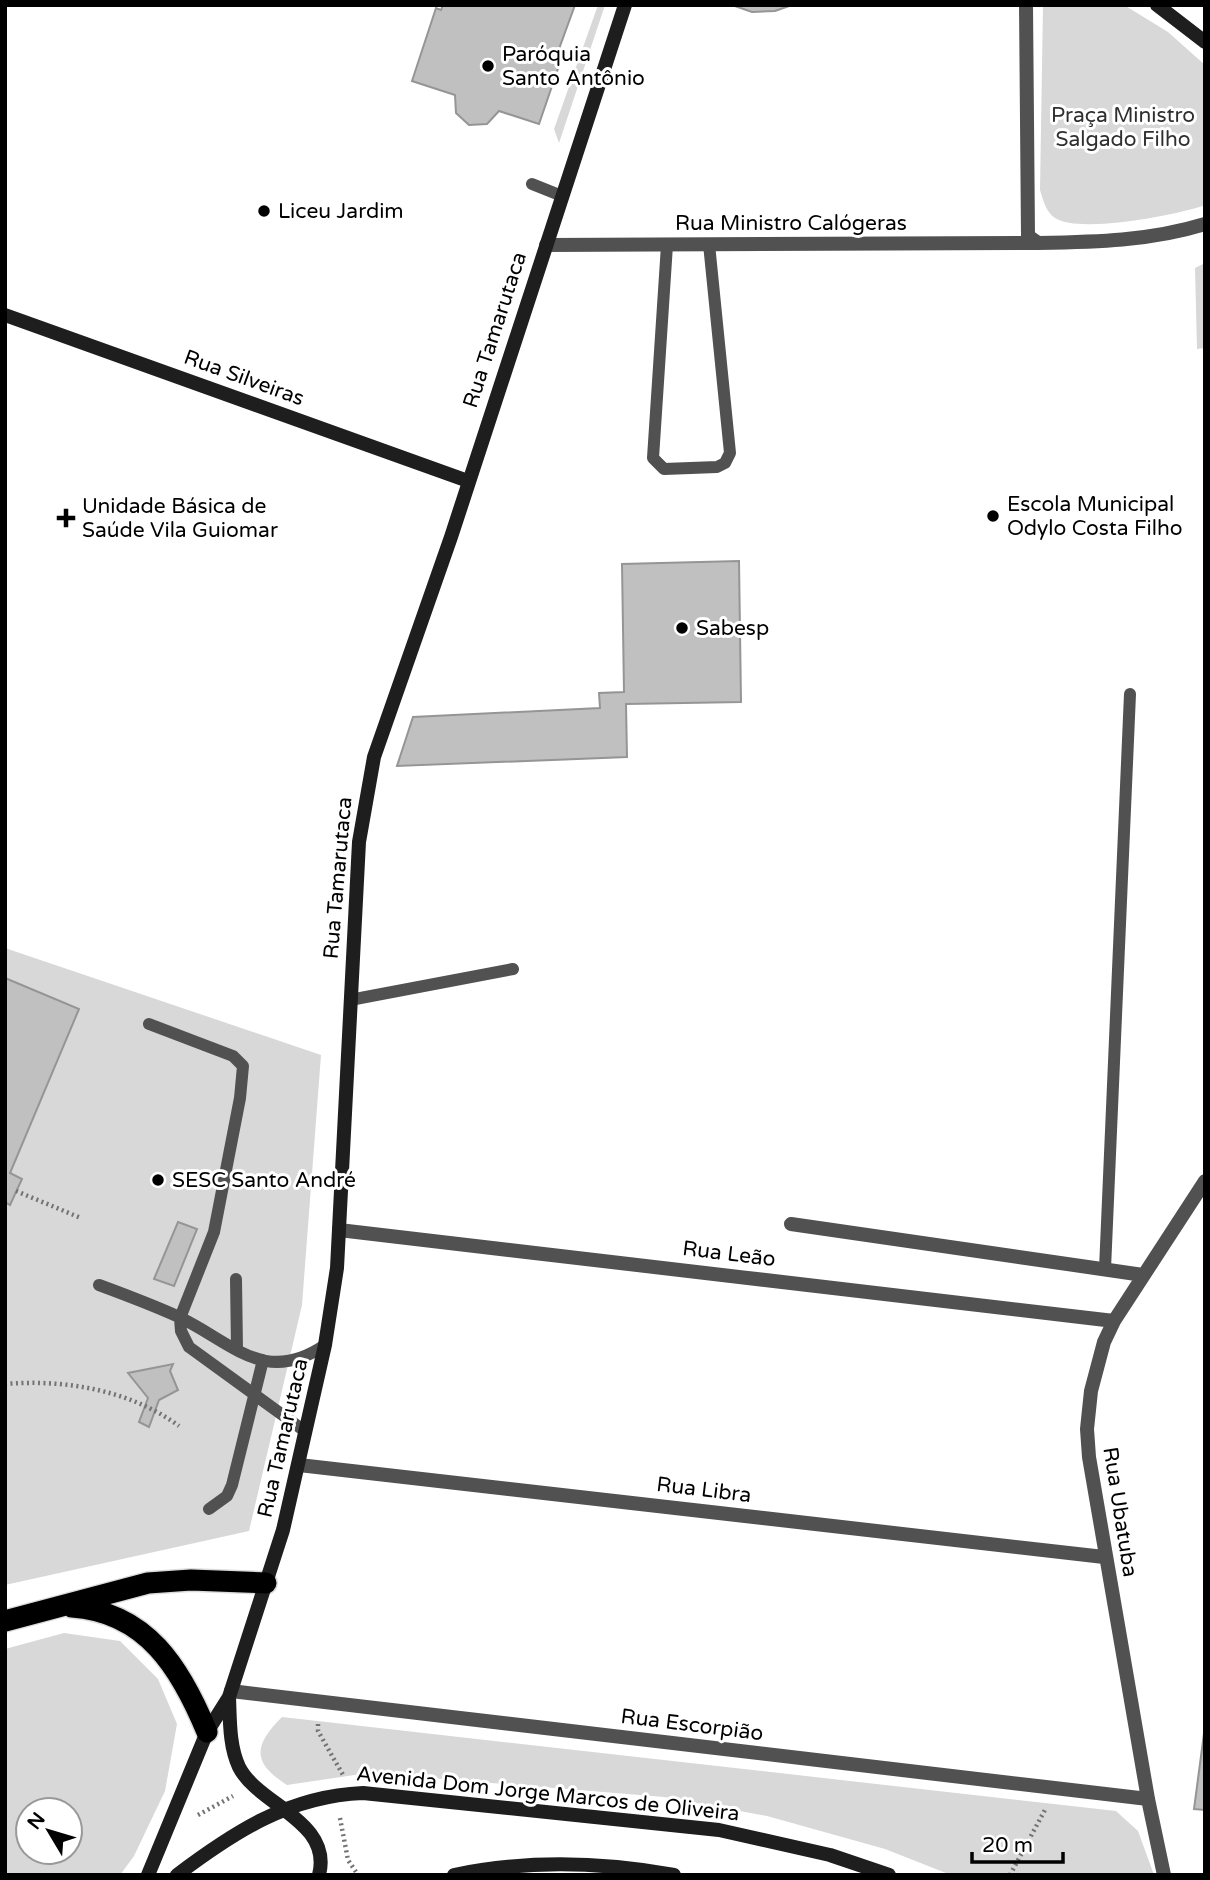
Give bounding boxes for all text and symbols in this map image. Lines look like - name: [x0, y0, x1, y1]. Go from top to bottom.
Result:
- place label: Paróquia Santo Antônio: [502, 42, 645, 91]
- marker: Paróquia Santo Antônio: [480, 58, 496, 74]
- park label: Praça Ministro Salgado Filho: [1051, 103, 1195, 152]
- place label: Liceu Jardim: [278, 199, 404, 224]
- marker: Liceu Jardim: [256, 203, 272, 219]
- street label: Rua Ministro Calógeras: [675, 211, 907, 236]
- street label: Rua Tamarutaca: [458, 249, 532, 411]
- street label: Rua Silveiras: [180, 345, 308, 411]
- place label: Escola Municipal Odylo Costa Filho: [1007, 492, 1183, 541]
- place label: Unidade Básica de Saúde Vila Guiomar: [82, 494, 278, 543]
- marker: Unidade Básica de Saúde Vila Guiomar: [56, 508, 76, 528]
- marker: Escola Municipal Odylo Costa Filho: [985, 508, 1001, 524]
- place label: Sabesp: [696, 616, 769, 641]
- marker: Sabesp: [674, 620, 690, 636]
- street label: Rua Tamarutaca: [318, 796, 358, 960]
- place label: SESC Santo André: [172, 1168, 356, 1193]
- marker: SESC Santo André: [150, 1172, 166, 1188]
- street label: Rua Leão: [681, 1236, 777, 1272]
- street label: Rua Tamarutaca: [253, 1356, 313, 1520]
- street label: Rua Ubatuba: [1097, 1445, 1143, 1579]
- street label: Rua Libra: [655, 1472, 753, 1508]
- street label: Rua Escorpião: [619, 1704, 765, 1746]
- street label: Avenida Dom Jorge Marcos de Oliveira: [355, 1761, 741, 1827]
- north arrow: [14, 1796, 84, 1866]
- text: N: [23, 1808, 50, 1834]
- scale bar: [972, 1820, 1063, 1864]
- text: 20 m: [982, 1833, 1033, 1858]

